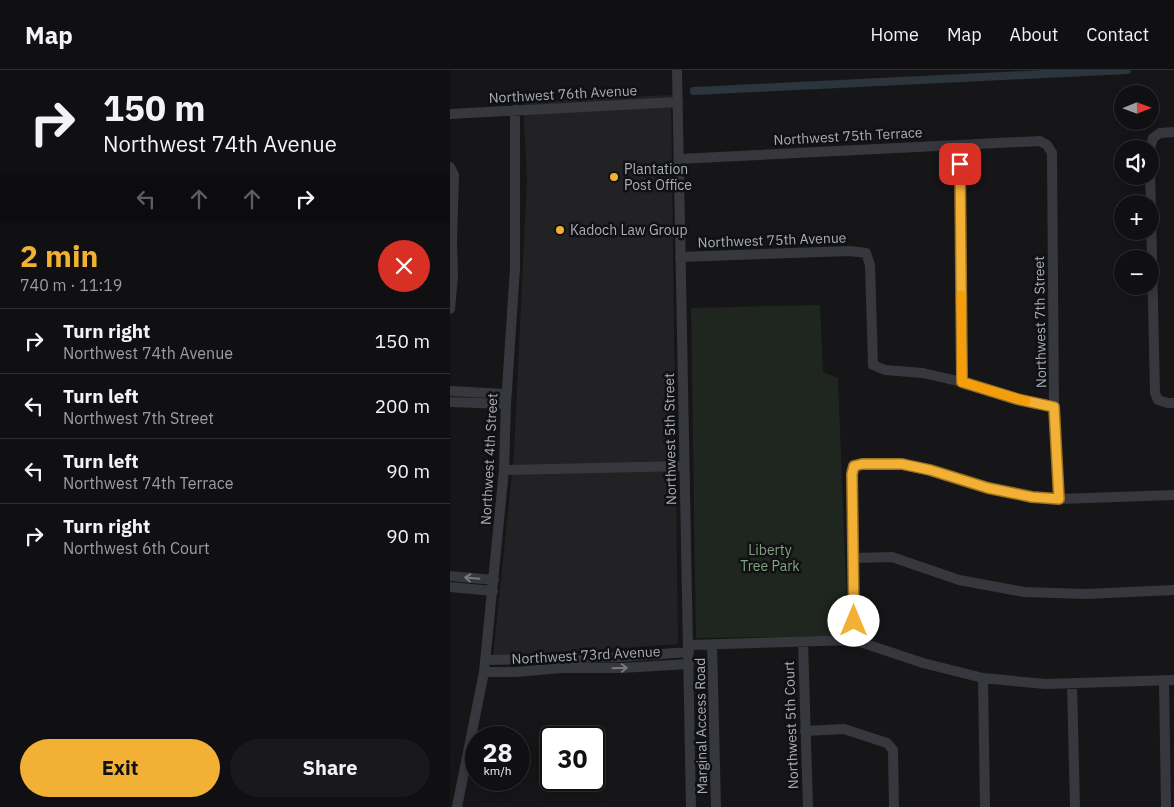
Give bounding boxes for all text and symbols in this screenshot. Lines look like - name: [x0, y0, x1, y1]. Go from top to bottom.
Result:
- text: Map: [25, 19, 73, 51]
- text: Home: [871, 23, 919, 46]
- text: Map: [947, 23, 982, 46]
- text: About: [1010, 23, 1058, 46]
- text: Contact: [1086, 23, 1149, 46]
- street label: Northwest 76th Avenue: [488, 81, 638, 107]
- text: 150 m: [103, 85, 206, 131]
- north arrow: [1114, 85, 1159, 130]
- map controls: [1114, 85, 1159, 295]
- icon: right: [20, 90, 85, 155]
- street label: Northwest 75th Terrace: [773, 123, 923, 149]
- text: Northwest 74th Avenue: [103, 129, 337, 158]
- button: sound: [1114, 140, 1159, 185]
- pin: [939, 143, 981, 185]
- icon: arrive: [946, 150, 974, 178]
- place label: Plantation Post Office: [624, 160, 692, 194]
- marker: Plantation Post Office: [608, 171, 620, 183]
- icon: left: [132, 185, 160, 213]
- icon: ahead: [185, 185, 213, 213]
- icon: ahead: [238, 185, 266, 213]
- icon: right: [291, 185, 319, 213]
- button: +: [1114, 195, 1159, 240]
- place label: Kadoch Law Group: [570, 221, 688, 239]
- marker: Kadoch Law Group: [554, 224, 566, 236]
- street label: Northwest 75th Avenue: [697, 228, 847, 252]
- text: 2 min: [20, 236, 98, 275]
- button: close: [378, 240, 430, 292]
- button: −: [1114, 250, 1159, 295]
- street label: Northwest 7th Street: [1030, 256, 1050, 388]
- text: 740 m · 11:19: [20, 275, 122, 295]
- text: Turn right: [63, 319, 150, 343]
- icon: right: [20, 327, 48, 355]
- text: 150 m: [375, 329, 430, 353]
- text: Northwest 74th Avenue: [63, 343, 233, 363]
- street label: Northwest 5th Street: [660, 373, 680, 505]
- text: Turn left: [63, 384, 139, 408]
- icon: left: [20, 392, 48, 420]
- street label: Northwest 4th Street: [477, 393, 501, 525]
- text: 200 m: [375, 394, 430, 418]
- text: Northwest 7th Street: [63, 408, 214, 428]
- text: Turn left: [63, 449, 139, 473]
- icon: left: [20, 457, 48, 485]
- text: 90 m: [386, 459, 430, 483]
- text: Northwest 74th Terrace: [63, 473, 233, 493]
- text: Turn right: [63, 514, 150, 538]
- icon: right: [20, 522, 48, 550]
- text: 90 m: [386, 524, 430, 548]
- text: Northwest 6th Court: [63, 538, 210, 558]
- park label: Liberty Tree Park: [740, 541, 800, 575]
- one-way arrow: [464, 574, 480, 583]
- position arrow: [827, 594, 879, 646]
- street label: Northwest 73rd Avenue: [511, 642, 661, 668]
- street label: Marginal Access Road: [691, 657, 711, 795]
- street label: Northwest 5th Court: [780, 661, 802, 789]
- one-way arrow: [612, 663, 628, 672]
- speed limit sign: 30: [540, 726, 605, 791]
- text: 28: [482, 736, 513, 769]
- button: Exit: [20, 739, 220, 797]
- button: Share: [230, 739, 430, 797]
- text: km/h: [483, 763, 512, 778]

